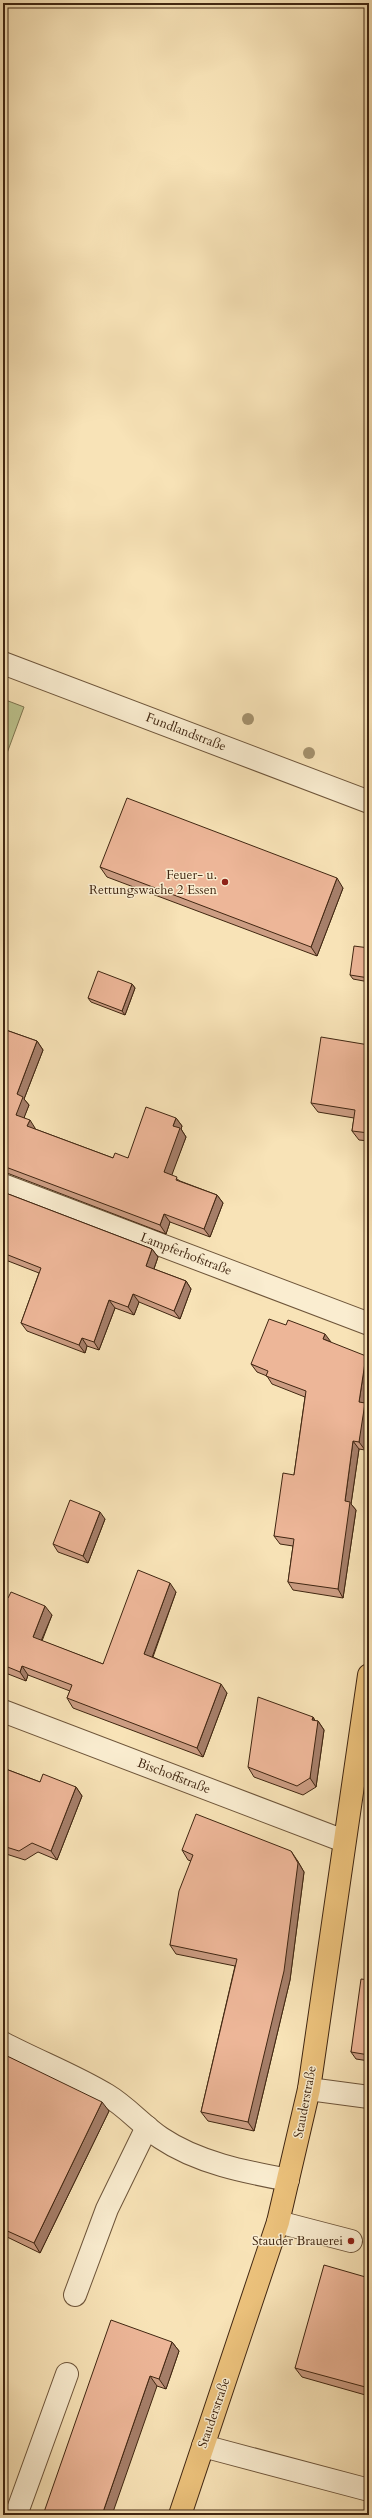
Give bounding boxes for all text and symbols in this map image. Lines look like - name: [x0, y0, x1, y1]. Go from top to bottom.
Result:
- street label: Fundlandstraße: [143, 708, 229, 756]
- place label: Feuer- u. Rettungswache 2 Essen: [89, 866, 218, 899]
- marker: Feuer- u. Rettungswache 2 Essen: [220, 877, 230, 887]
- street label: Lampferhofstraße: [138, 1228, 234, 1280]
- street label: Bischoffstraße: [135, 1754, 213, 1798]
- street label: Stauderstraße: [289, 2064, 321, 2140]
- place label: Stauder Brauerei: [252, 2232, 343, 2250]
- marker: Stauder Brauerei: [346, 2236, 356, 2246]
- street label: Stauderstraße: [194, 2375, 234, 2451]

